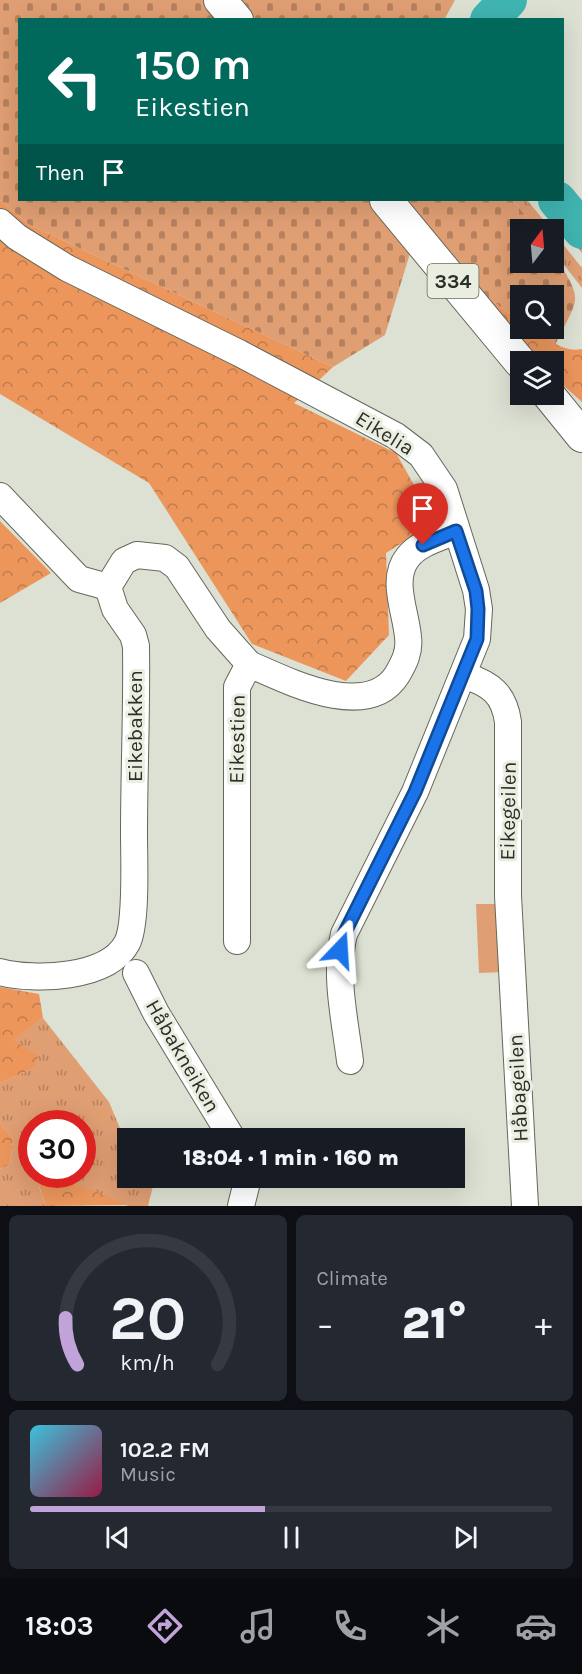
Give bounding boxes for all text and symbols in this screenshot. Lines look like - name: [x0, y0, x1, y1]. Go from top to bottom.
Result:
- text: 150 m: [135, 40, 251, 90]
- icon: left: [36, 42, 114, 120]
- text: Eikestien: [135, 91, 250, 123]
- icon: arrive: [97, 156, 130, 189]
- text: Then: [36, 160, 85, 186]
- north arrow: [510, 219, 564, 273]
- map controls: [510, 219, 564, 405]
- road number: 334: [428, 264, 478, 298]
- button: search: [510, 285, 564, 339]
- button: layers: [510, 351, 564, 405]
- street label: Eikelia: [351, 406, 419, 460]
- pin: [397, 483, 448, 545]
- icon: arrive: [406, 492, 439, 525]
- street label: Eikebakken: [123, 670, 147, 782]
- street label: Eikestien: [224, 694, 250, 784]
- street label: Eikegeilen: [495, 761, 521, 861]
- position arrow: [308, 918, 372, 982]
- street label: Håbakneiken: [141, 995, 225, 1117]
- street label: Håbageilen: [503, 1034, 533, 1142]
- speed limit sign: 30: [18, 1110, 96, 1188]
- text: 18:04 · 1 min · 160 m: [183, 1145, 399, 1171]
- text: Climate: [317, 1267, 388, 1290]
- text: 20: [109, 1282, 186, 1355]
- text: 21°: [402, 1297, 467, 1349]
- text: −: [317, 1305, 334, 1343]
- text: +: [535, 1305, 552, 1343]
- text: km/h: [121, 1350, 175, 1375]
- text: 102.2 FM: [120, 1437, 210, 1463]
- text: Music: [120, 1463, 176, 1486]
- icon: previous: [101, 1521, 134, 1554]
- icon: pause: [275, 1521, 308, 1554]
- icon: next: [449, 1521, 482, 1554]
- icon: directions: [144, 1605, 186, 1647]
- icon: music: [237, 1605, 279, 1647]
- icon: phone: [329, 1605, 371, 1647]
- icon: climate: [422, 1605, 464, 1647]
- icon: car: [515, 1605, 557, 1647]
- text: 18:03: [25, 1610, 94, 1642]

